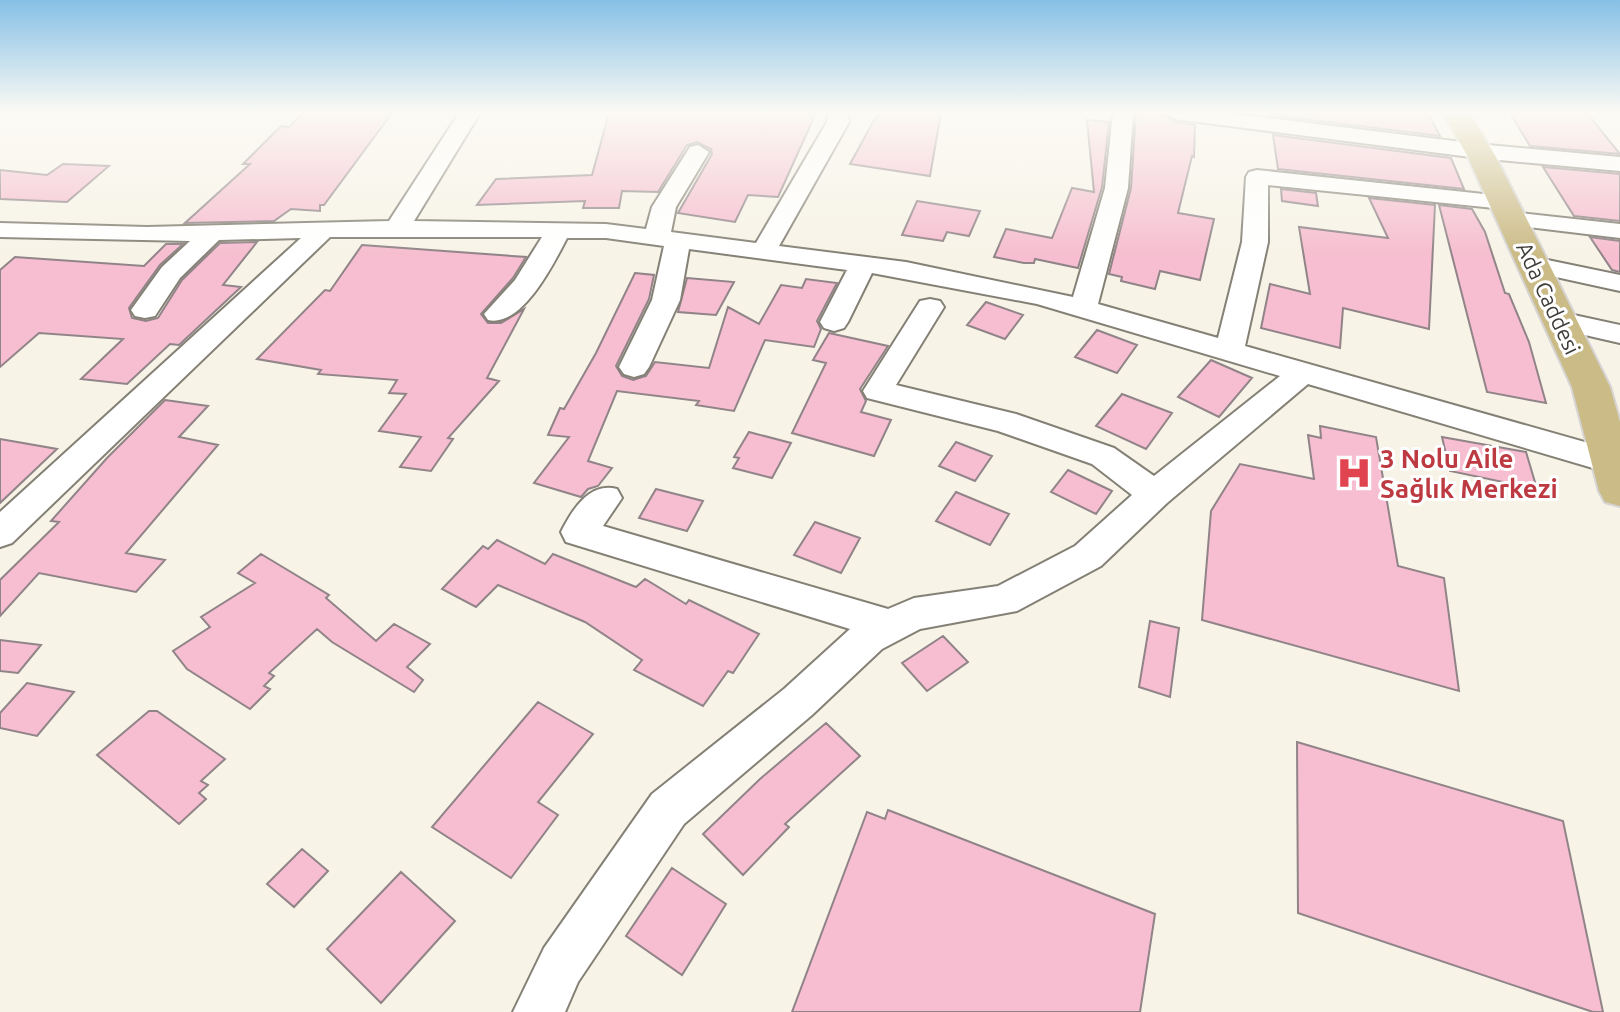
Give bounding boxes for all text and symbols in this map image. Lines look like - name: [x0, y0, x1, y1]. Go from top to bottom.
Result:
- street label: Ada Caddesi: [1512, 238, 1586, 358]
- place label: 3 Nolu Aile Sağlık Merkezi: [1380, 444, 1558, 503]
- hospital icon: 3 Nolu Aile Sağlık Merkezi: [1335, 454, 1373, 492]

